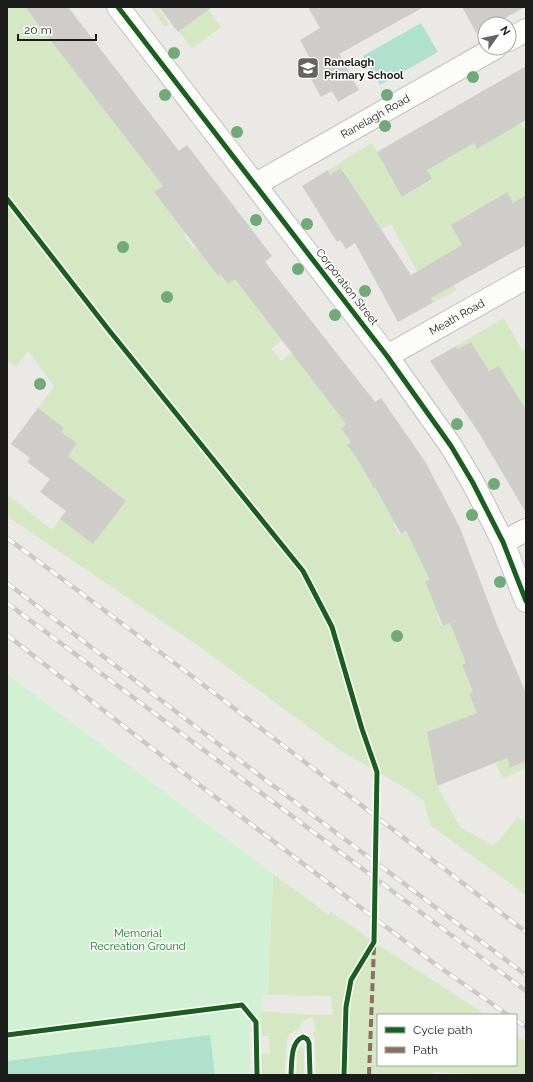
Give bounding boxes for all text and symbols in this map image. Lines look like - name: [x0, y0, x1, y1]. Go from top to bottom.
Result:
- scale bar: [18, 16, 96, 42]
- north arrow: [477, 16, 517, 56]
- text: 20 m: [24, 23, 52, 37]
- text: N: [497, 24, 513, 38]
- school or university icon: Ranelagh Primary School: [295, 55, 321, 81]
- place label: Ranelagh Primary School: [324, 56, 404, 82]
- street label: Ranelagh Road: [338, 91, 412, 141]
- street label: Corporation Street: [313, 246, 381, 328]
- street label: Meath Road: [427, 296, 487, 338]
- park label: Memorial Recreation Ground: [90, 927, 186, 953]
- legend: [377, 1014, 517, 1066]
- text: Cycle path: [413, 1023, 472, 1037]
- text: Path: [413, 1043, 438, 1057]

